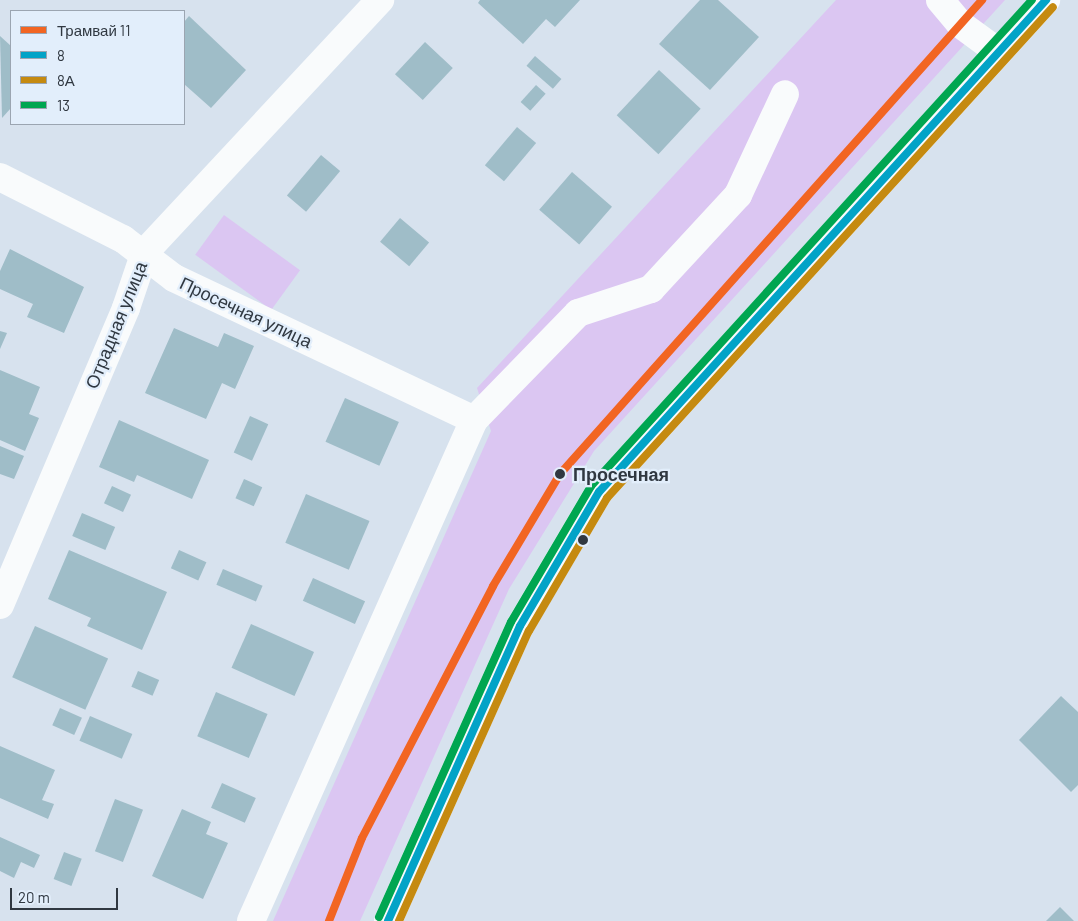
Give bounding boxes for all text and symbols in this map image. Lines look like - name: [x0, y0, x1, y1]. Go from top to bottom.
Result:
- legend: [10, 10, 185, 125]
- text: Трамвай 11: [57, 21, 130, 39]
- text: 8: [57, 46, 65, 64]
- text: 8А: [57, 71, 75, 89]
- text: 13: [57, 96, 70, 114]
- street label: Отрадная улица: [81, 258, 151, 392]
- street label: Просечная улица: [176, 272, 316, 352]
- place label: Просечная: [573, 463, 669, 485]
- marker: Просечная: [551, 465, 569, 483]
- unlabelled marker: [578, 535, 588, 545]
- scale bar: [12, 878, 120, 910]
- text: 20 m: [18, 888, 50, 906]

